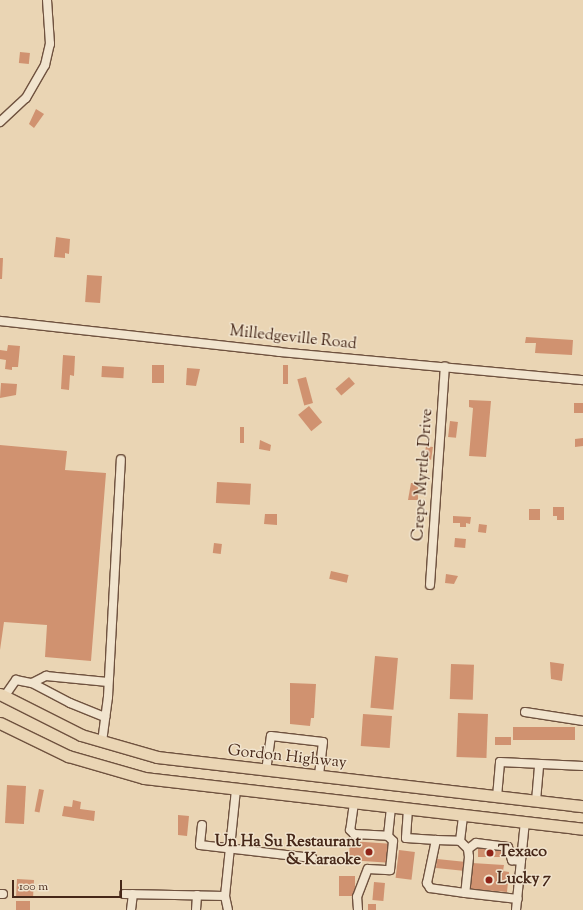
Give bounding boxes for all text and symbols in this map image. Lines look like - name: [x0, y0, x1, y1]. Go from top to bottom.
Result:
- street label: Milledgeville Road: [228, 323, 358, 355]
- street label: Crepe Myrtle Drive: [410, 408, 438, 542]
- street label: Gordon Highway: [227, 742, 347, 774]
- place label: Un Ha Su Restaurant & Karaoke: [215, 833, 361, 871]
- place label: Texaco: [498, 843, 547, 863]
- marker: Un Ha Su Restaurant & Karaoke: [364, 847, 374, 857]
- marker: Texaco: [485, 848, 495, 858]
- place label: Lucky 7: [497, 870, 551, 890]
- scale bar: [14, 872, 124, 898]
- marker: Lucky 7: [484, 875, 494, 885]
- text: 100 m: [19, 878, 48, 896]

